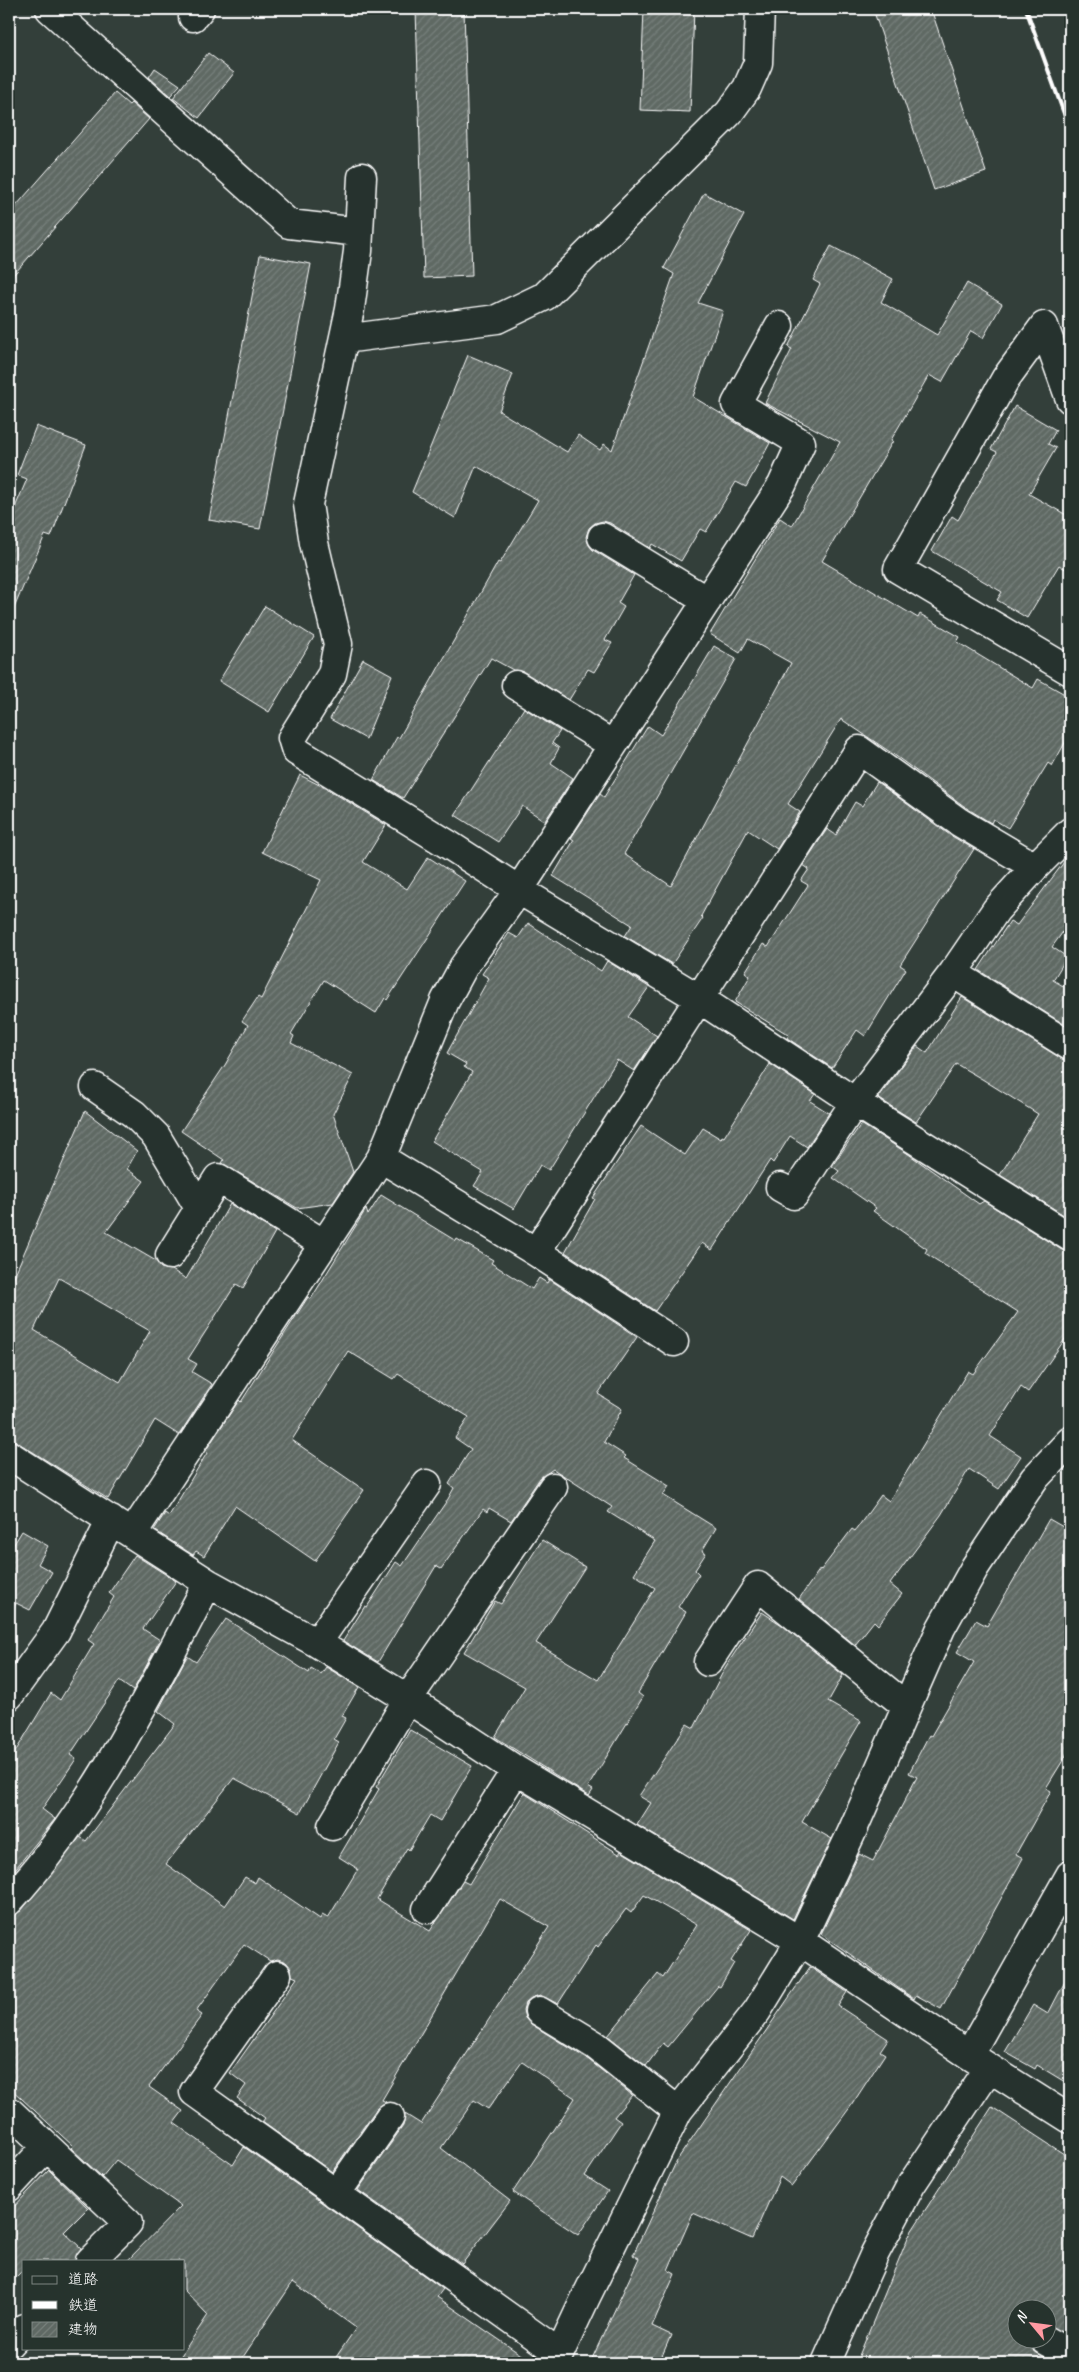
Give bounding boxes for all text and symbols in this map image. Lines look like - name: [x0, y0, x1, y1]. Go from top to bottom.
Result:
- legend: [22, 2260, 185, 2350]
- text: 道路: [68, 2270, 98, 2289]
- text: 鉄道: [68, 2296, 98, 2315]
- north arrow: [1006, 2300, 1056, 2350]
- text: N: [1012, 2308, 1032, 2326]
- text: 建物: [68, 2320, 98, 2339]

